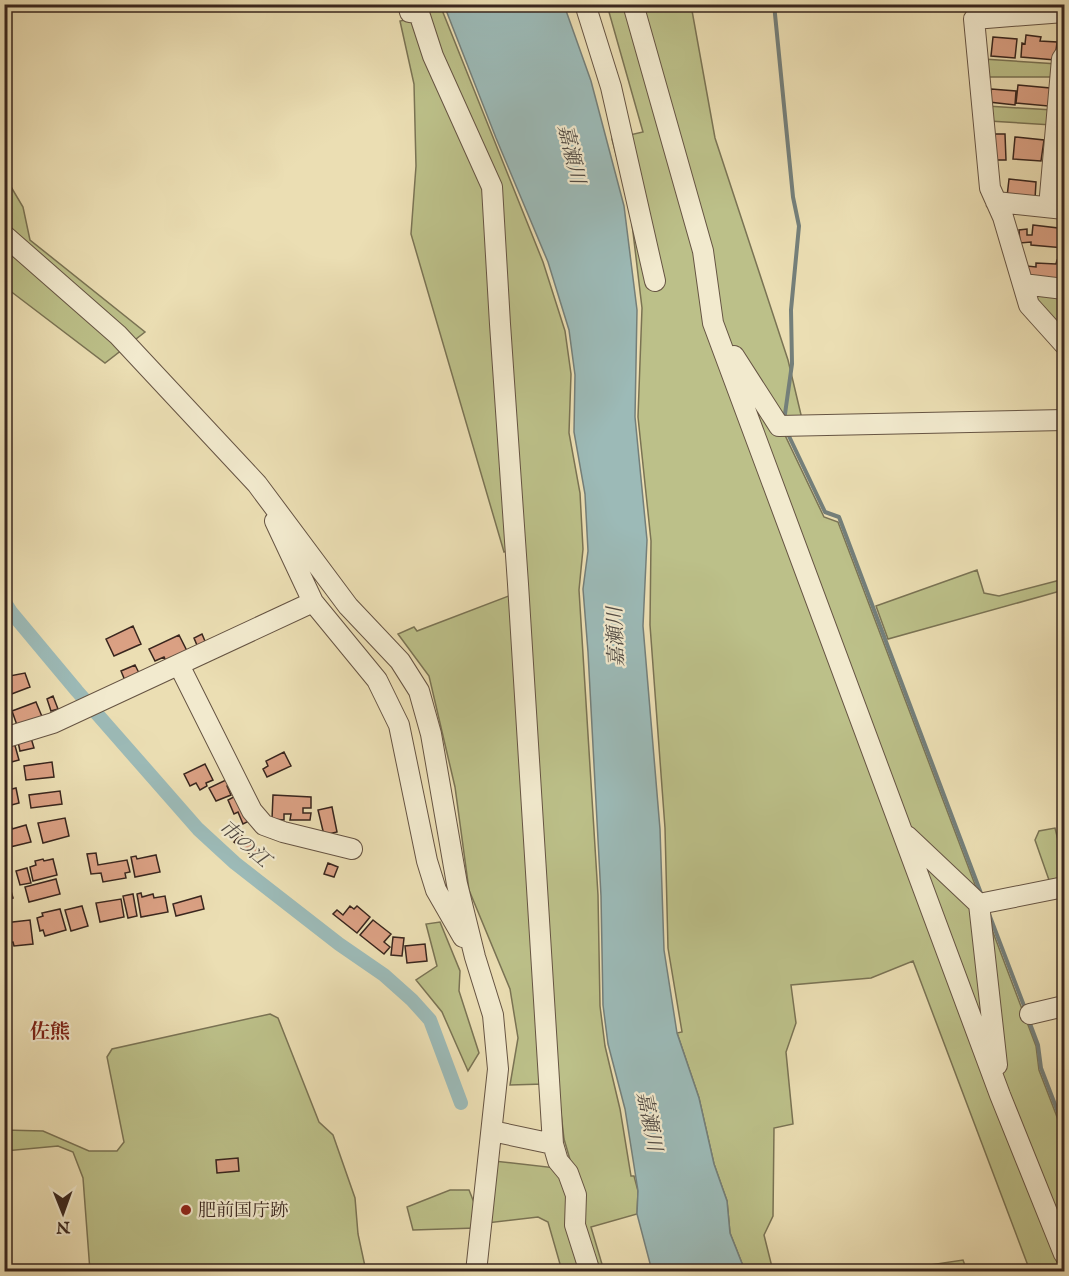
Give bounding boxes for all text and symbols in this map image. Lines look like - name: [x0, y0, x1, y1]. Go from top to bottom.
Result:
- water label: 嘉瀬川: [552, 122, 590, 188]
- water label: 嘉瀬川: [603, 605, 630, 667]
- water label: 市の江: [213, 815, 277, 875]
- district label: 佐熊: [30, 1020, 70, 1045]
- water label: 嘉瀬川: [631, 1089, 667, 1155]
- north arrow: [33, 1183, 93, 1243]
- place label: 肥前国庁跡: [198, 1200, 288, 1223]
- marker: 肥前国庁跡: [179, 1203, 193, 1217]
- text: N: [56, 1216, 71, 1236]

